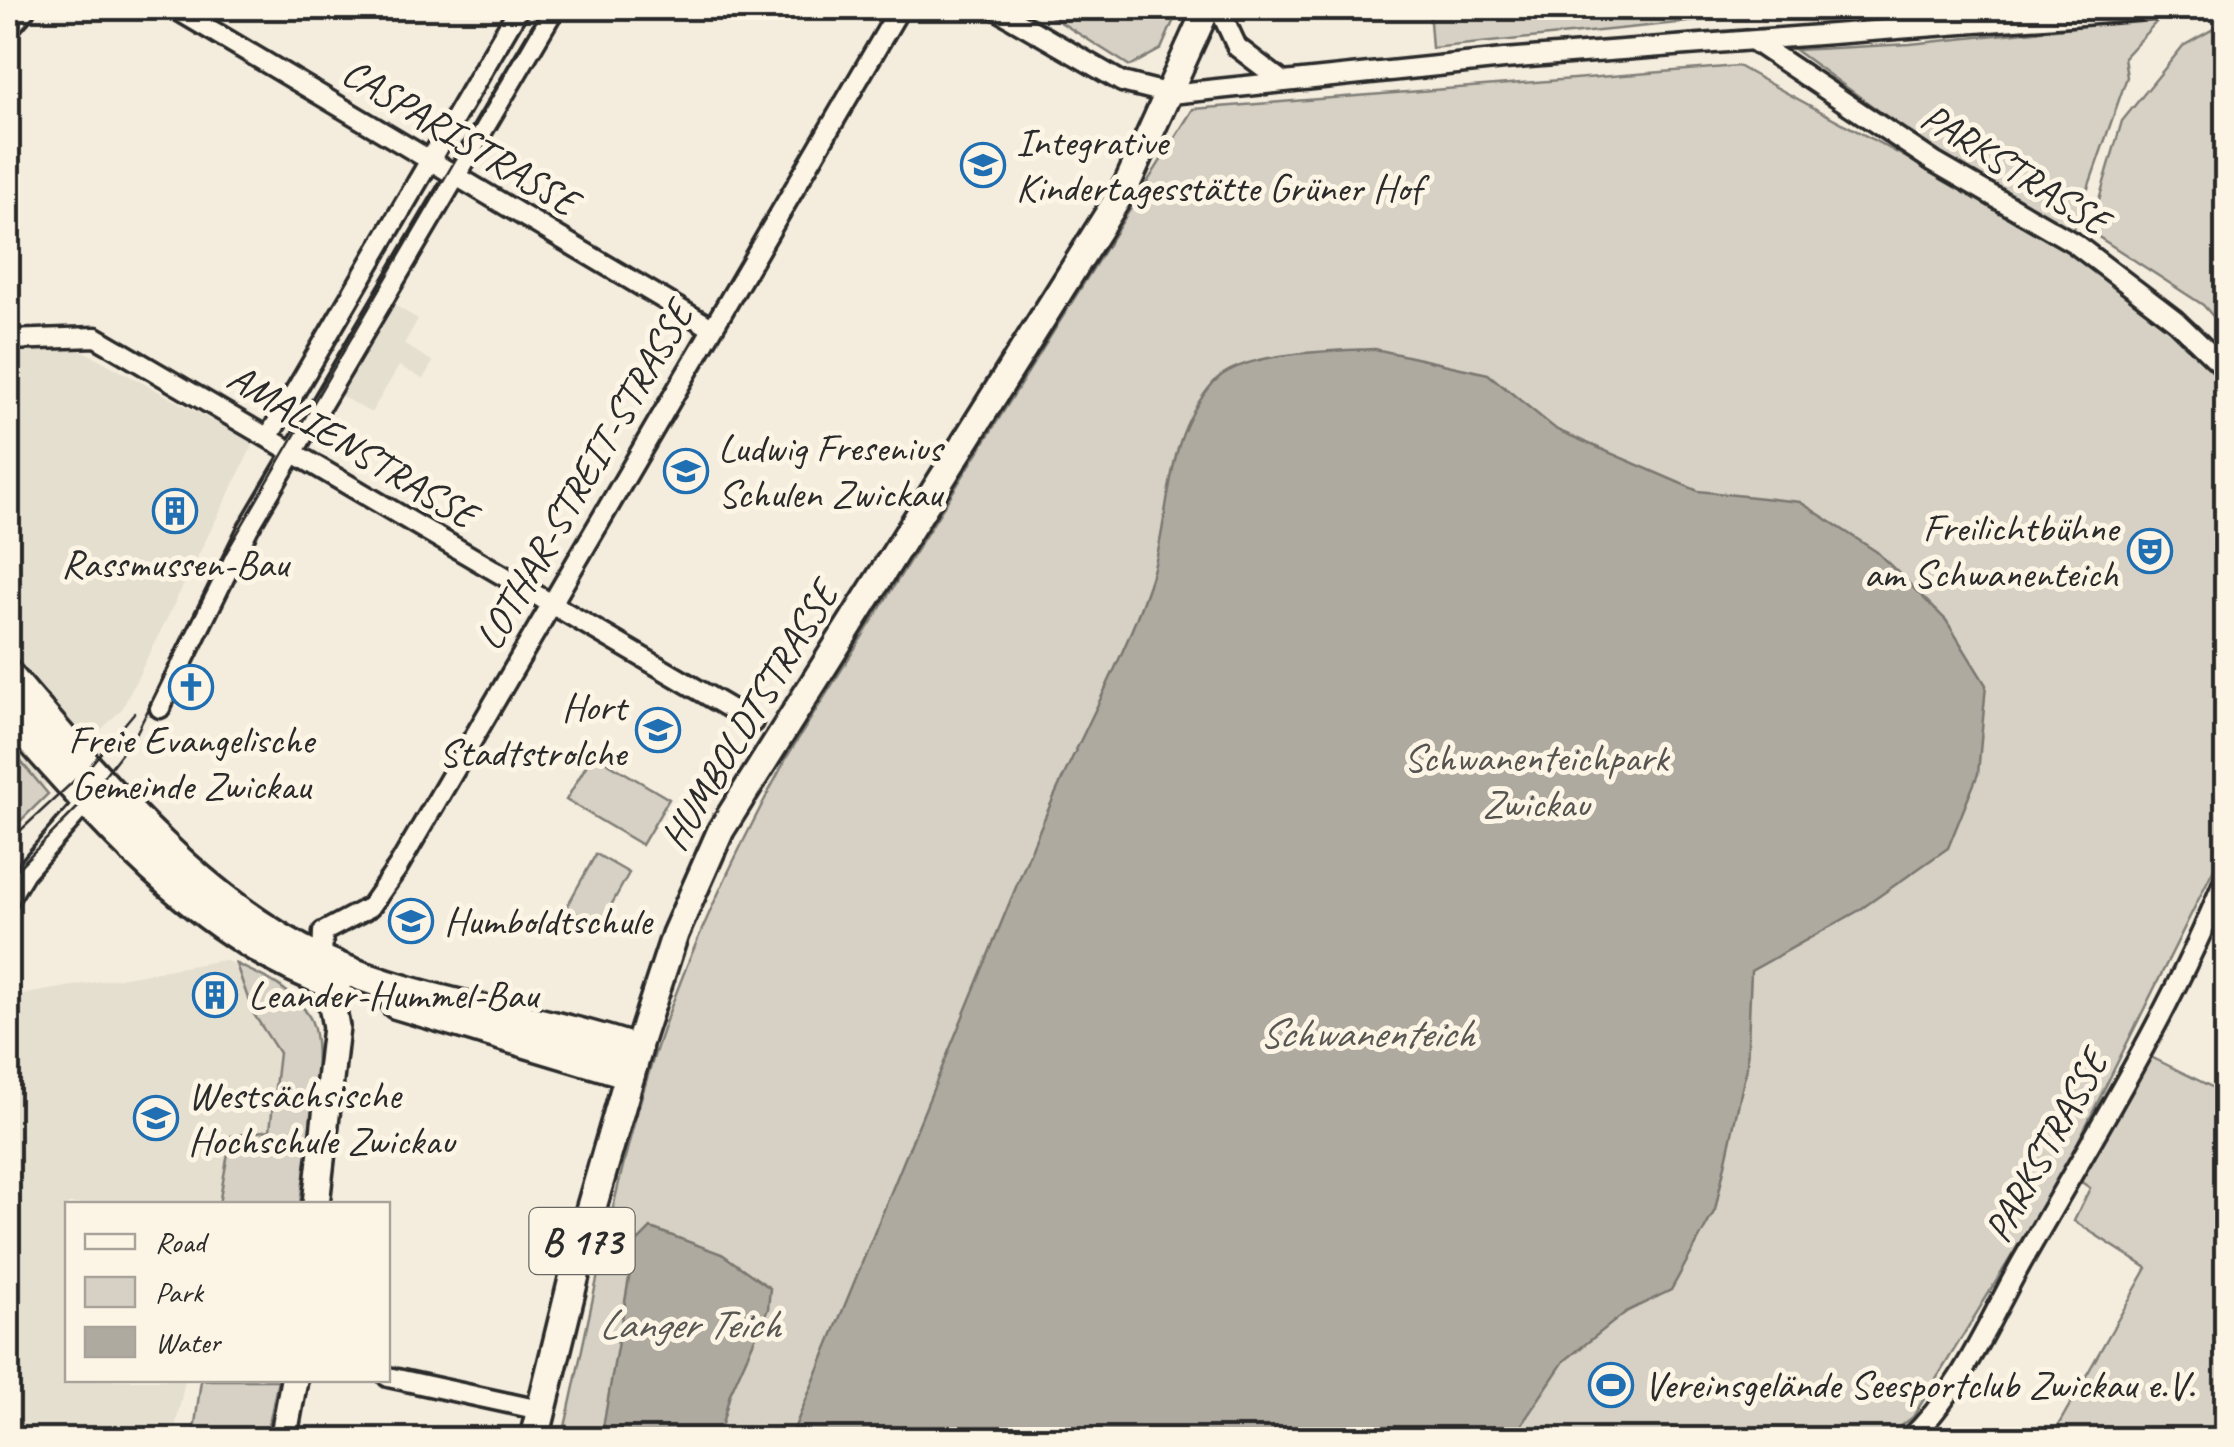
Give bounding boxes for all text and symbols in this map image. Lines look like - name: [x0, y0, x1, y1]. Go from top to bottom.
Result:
- street label: CASPARISTRASSE: [333, 47, 591, 230]
- street label: PARKSTRASSE: [1912, 92, 2122, 249]
- place label: Integrative Kindertagesstätte Grüner Hof: [1016, 117, 1430, 213]
- school or university icon: Integrative Kindertagesstätte Grüner Hof: [960, 142, 1006, 188]
- street label: LOTHAR-STREIT-STRASSE: [464, 289, 706, 659]
- street label: AMALIENSTRASSE: [218, 352, 490, 543]
- place label: Ludwig Fresenius Schulen Zwickau: [718, 423, 945, 519]
- school or university icon: Ludwig Fresenius Schulen Zwickau: [663, 448, 709, 494]
- building icon: Rassmussen-Bau: [152, 488, 198, 534]
- place label: Freilichtbühne am Schwanenteich: [1864, 503, 2121, 599]
- theatre icon: Freilichtbühne am Schwanenteich: [2127, 528, 2173, 574]
- place label: Rassmussen-Bau: [61, 539, 291, 589]
- street label: HUMBOLDTSTRASSE: [649, 568, 851, 859]
- church icon: Freie Evangelische Gemeinde Zwickau: [168, 664, 214, 710]
- place label: Hort Stadtstrolche: [439, 682, 630, 778]
- school or university icon: Hort Stadtstrolche: [635, 707, 681, 753]
- place label: Freie Evangelische Gemeinde Zwickau: [68, 715, 317, 811]
- park label: Schwanenteichpark Zwickau: [1404, 733, 1671, 829]
- place label: Humboldtschule: [444, 896, 655, 946]
- school or university icon: Humboldtschule: [388, 898, 434, 944]
- place label: Leander-Hummel-Bau: [248, 970, 541, 1020]
- building icon: Leander-Hummel-Bau: [192, 972, 238, 1018]
- water label: Schwanenteich: [1259, 1007, 1476, 1060]
- street label: PARKSTRASSE: [1973, 1037, 2122, 1251]
- place label: Westsächsische Hochschule Zwickau: [188, 1070, 457, 1166]
- school or university icon: Westsächsische Hochschule Zwickau: [133, 1095, 179, 1141]
- legend: [65, 1202, 390, 1382]
- road number: B 173: [530, 1208, 634, 1274]
- text: Road: [155, 1223, 209, 1261]
- text: Park: [155, 1273, 205, 1311]
- water label: Langer Teich: [598, 1298, 783, 1351]
- text: Water: [155, 1323, 222, 1361]
- place label: Vereinsgelände Seesportclub Zwickau e.V.: [1644, 1360, 2195, 1410]
- sports icon: Vereinsgelände Seesportclub Zwickau e.V.: [1588, 1362, 1634, 1408]

